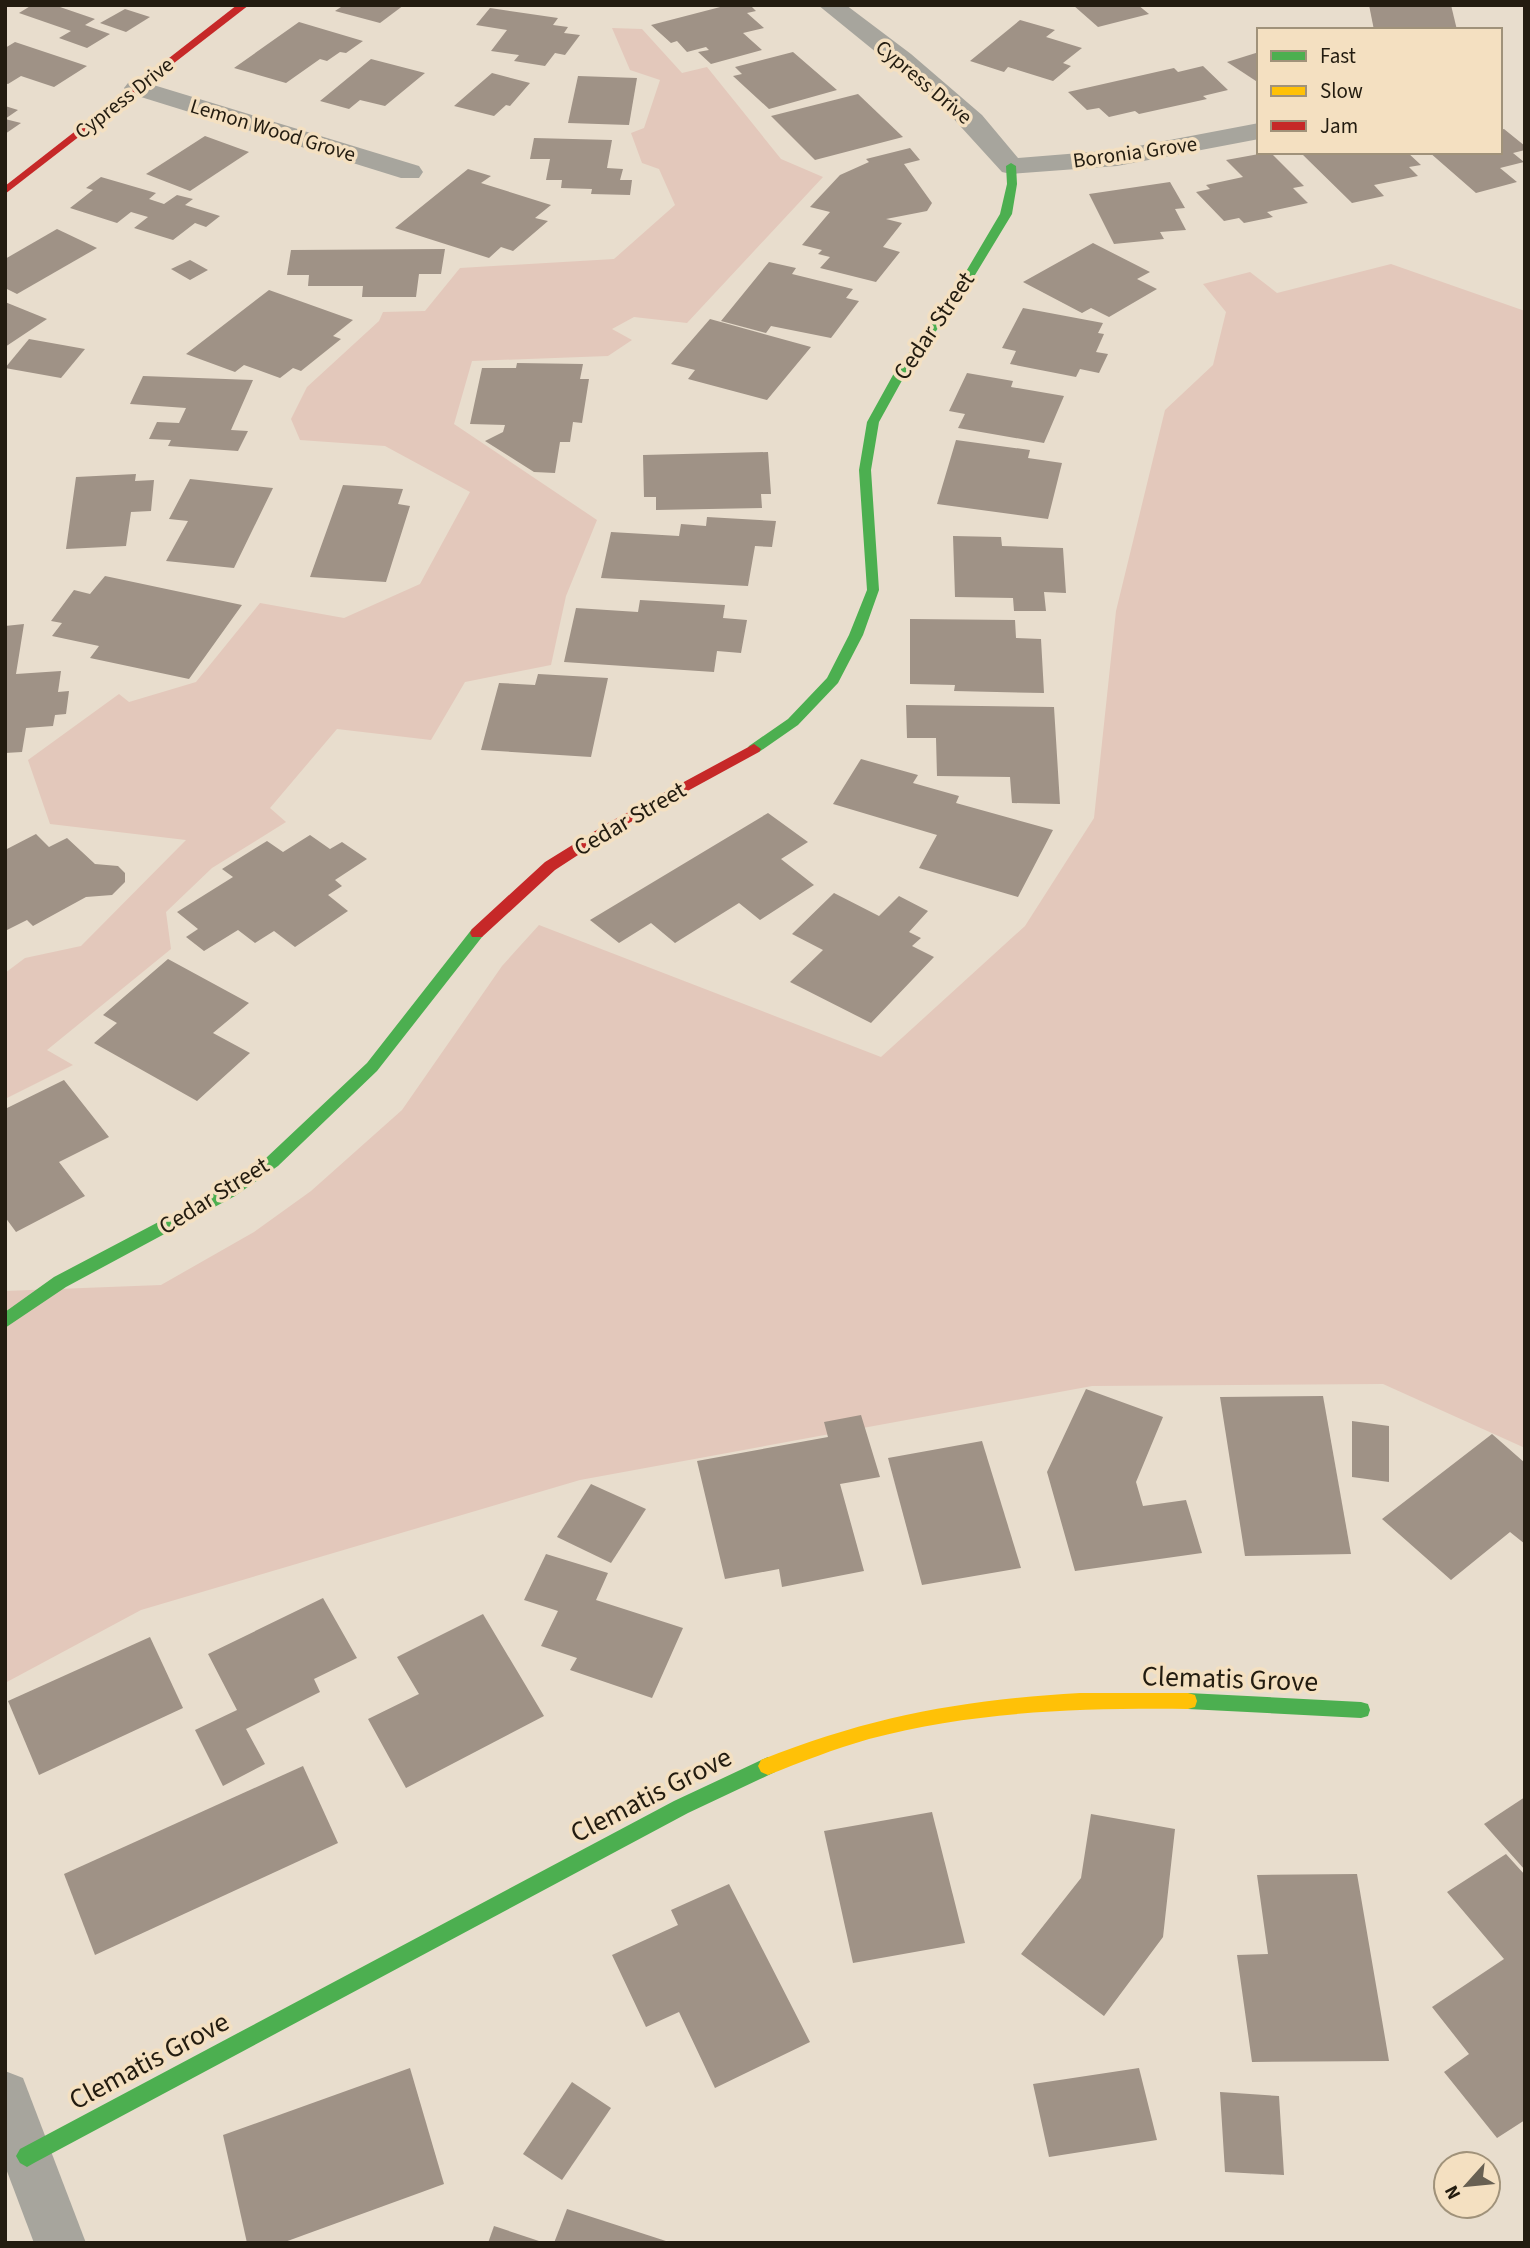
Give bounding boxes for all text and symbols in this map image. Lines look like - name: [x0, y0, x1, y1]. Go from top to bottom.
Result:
- legend: [1257, 28, 1502, 154]
- street label: Cypress Drive: [869, 33, 979, 131]
- text: Fast: [1320, 41, 1356, 71]
- street label: Cypress Drive: [68, 50, 180, 146]
- text: Slow: [1320, 76, 1363, 106]
- street label: Lemon Wood Grove: [187, 91, 359, 169]
- text: Jam: [1320, 111, 1358, 141]
- street label: Boronia Grove: [1071, 128, 1199, 176]
- street label: Cedar Street: [885, 265, 983, 387]
- street label: Cedar Street: [567, 773, 693, 865]
- street label: Cedar Street: [152, 1148, 276, 1244]
- street label: Clematis Grove: [1141, 1656, 1319, 1702]
- street label: Clematis Grove: [563, 1737, 739, 1853]
- street label: Clematis Grove: [62, 2002, 236, 2120]
- north arrow: [1432, 2150, 1502, 2220]
- text: N: [1438, 2180, 1468, 2204]

